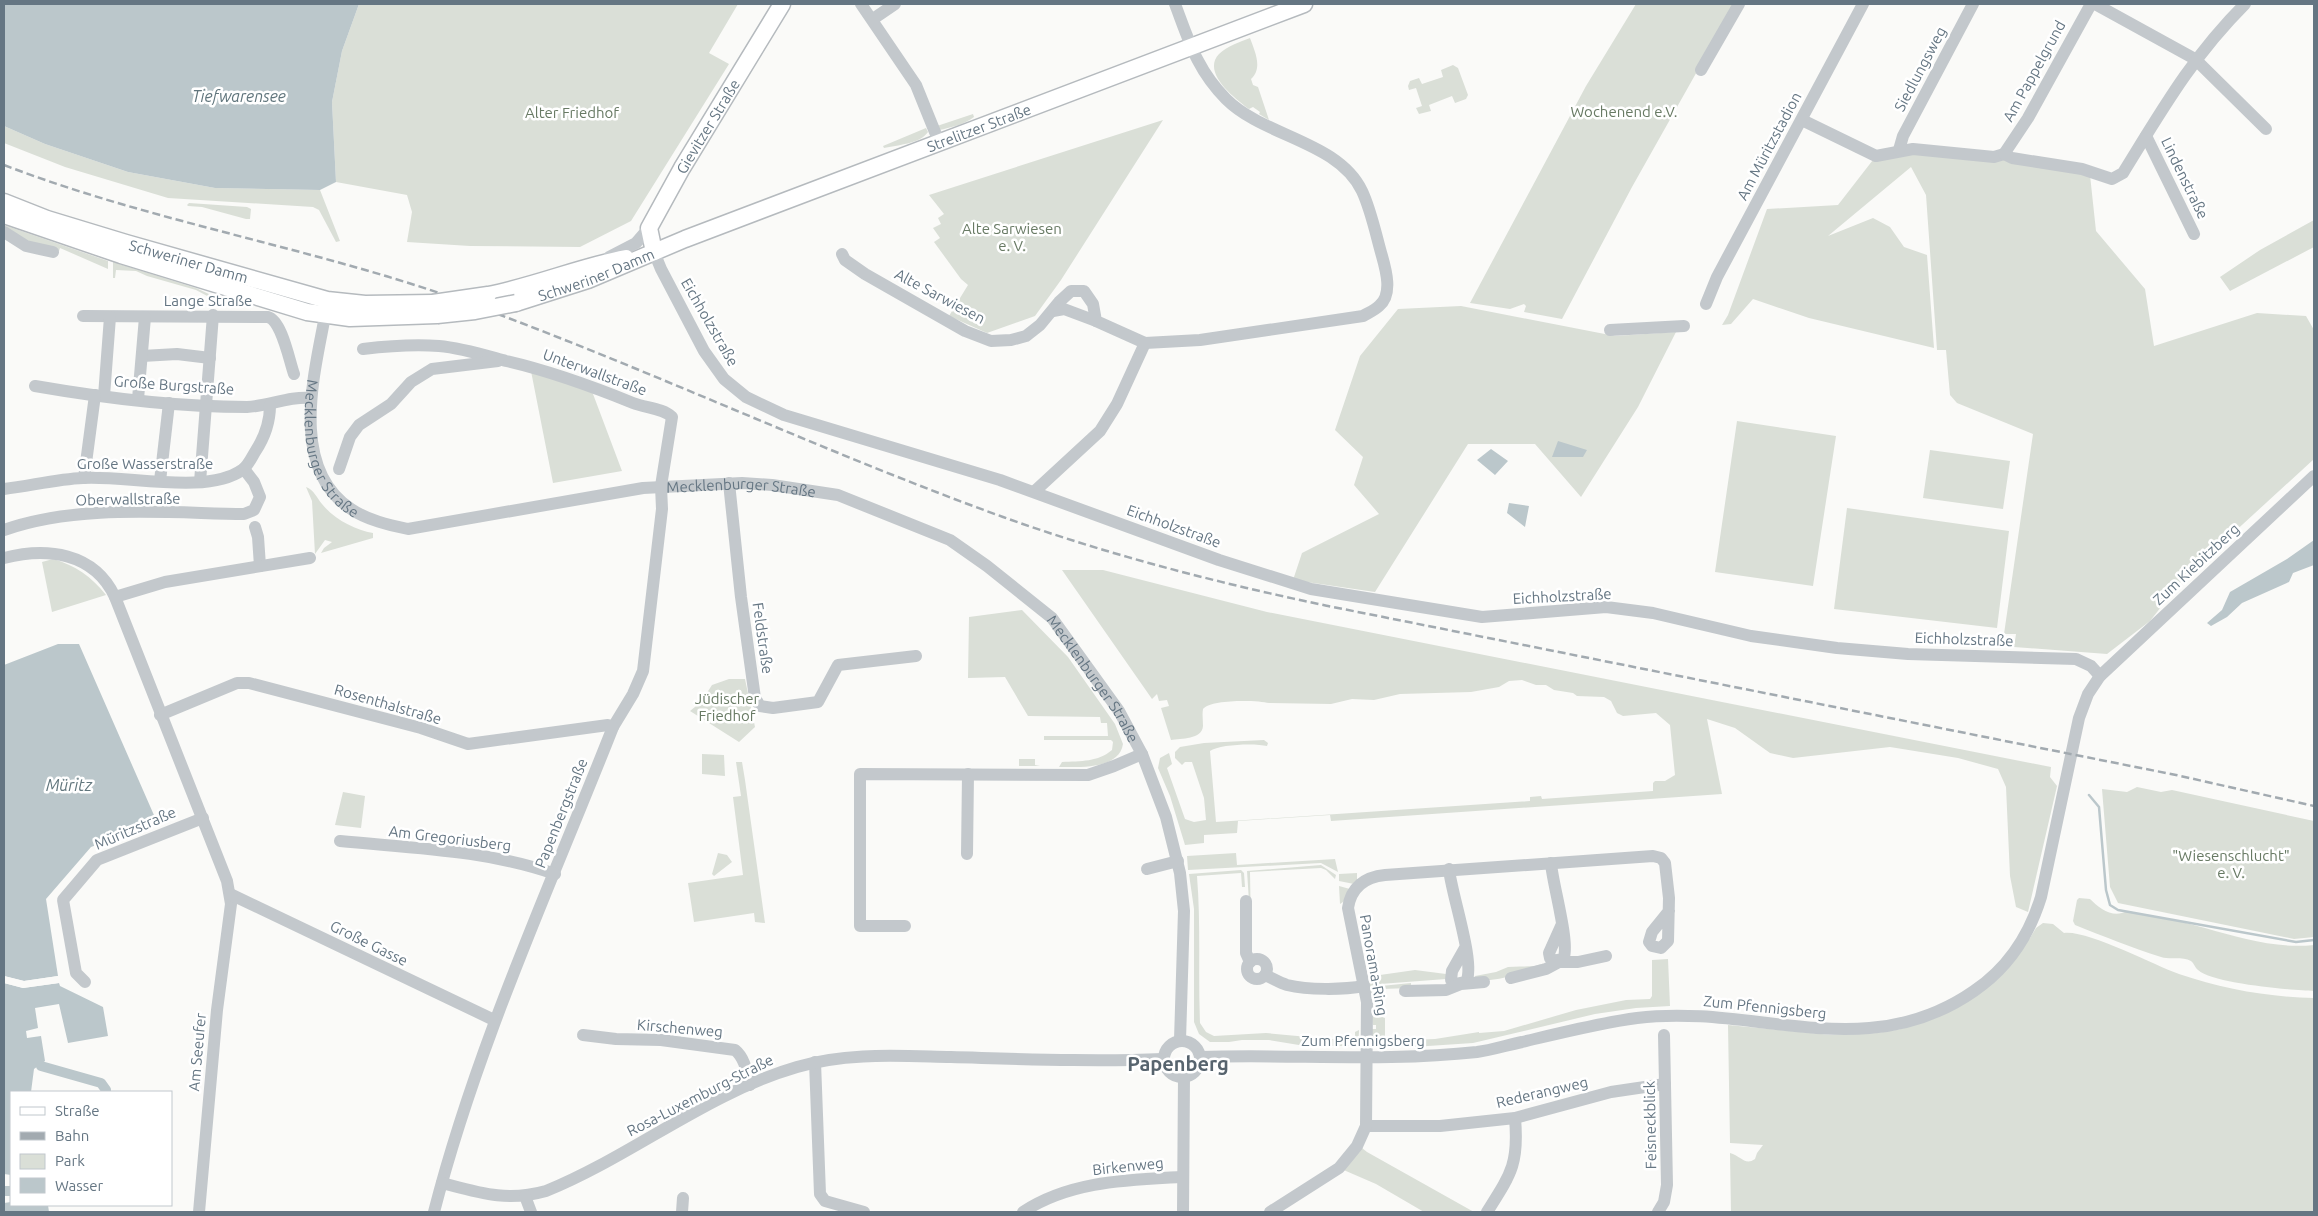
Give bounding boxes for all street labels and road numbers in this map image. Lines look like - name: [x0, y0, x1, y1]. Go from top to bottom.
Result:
- street label: Am Pappelgrund: [1999, 18, 2069, 124]
- street label: Siedlungsweg: [1891, 24, 1949, 114]
- street label: Gievitzer Straße: [672, 76, 743, 176]
- street label: Am Müritzstadion: [1733, 89, 1805, 203]
- street label: Strelitzer Straße: [924, 100, 1033, 155]
- street label: Lindenstraße: [2158, 134, 2212, 222]
- street label: Schweriner Damm: [127, 236, 250, 286]
- street label: Schweriner Damm: [536, 245, 657, 304]
- street label: Alte Sarwiesen: [892, 265, 988, 327]
- street label: Eichholzstraße: [678, 275, 742, 369]
- street label: Lange Straße: [164, 292, 252, 309]
- street label: Unterwallstraße: [541, 345, 649, 399]
- street label: Große Burgstraße: [113, 372, 235, 398]
- street label: Mecklenburger Straße: [302, 379, 362, 520]
- street label: Große Wasserstraße: [77, 455, 213, 472]
- street label: Mecklenburger Straße: [666, 474, 817, 500]
- street label: Oberwallstraße: [75, 490, 181, 508]
- street label: Eichholzstraße: [1125, 501, 1223, 551]
- street label: Zum Kiebitzberg: [2150, 520, 2242, 608]
- street label: Eichholzstraße: [1512, 585, 1612, 607]
- street label: Feldstraße: [750, 601, 776, 675]
- street label: Mecklenburger Straße: [1044, 612, 1142, 745]
- street label: Eichholzstraße: [1914, 629, 2014, 649]
- street label: Rosenthalstraße: [332, 681, 444, 727]
- street label: Papenbergstraße: [531, 756, 591, 870]
- street label: Müritzstraße: [92, 803, 178, 853]
- street label: Am Gregoriusberg: [388, 822, 512, 854]
- street label: Panorama-Ring: [1357, 913, 1391, 1017]
- street label: Große Gasse: [327, 917, 411, 969]
- street label: Zum Pfennigsberg: [1703, 992, 1827, 1022]
- street label: Am Seeufer: [185, 1012, 209, 1092]
- street label: Kirschenweg: [636, 1016, 724, 1040]
- street label: Zum Pfennigsberg: [1301, 1032, 1425, 1049]
- street label: Rosa-Luxemburg-Straße: [624, 1051, 776, 1139]
- street label: Rederangweg: [1494, 1073, 1590, 1111]
- street label: Feisneckblick: [1641, 1080, 1659, 1169]
- street label: Birkenweg: [1092, 1154, 1164, 1178]

